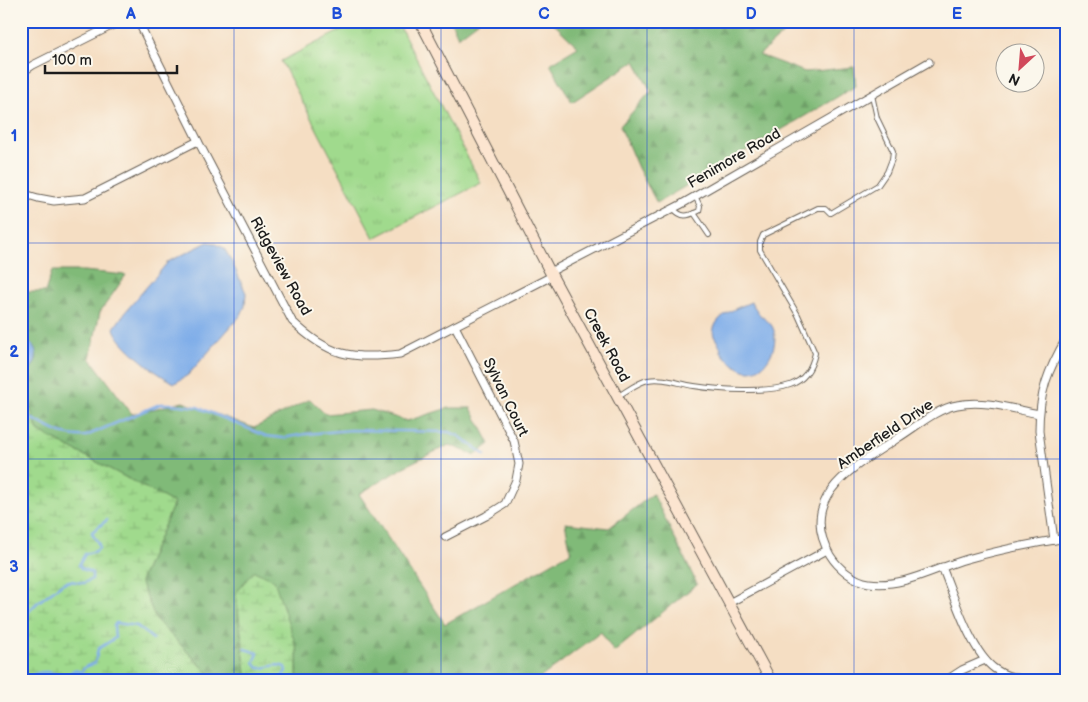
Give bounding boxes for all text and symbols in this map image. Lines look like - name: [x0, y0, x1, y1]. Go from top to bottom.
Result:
- text: A: [125, 5, 136, 24]
- text: B: [331, 5, 343, 24]
- text: C: [538, 5, 550, 24]
- text: D: [745, 5, 757, 24]
- text: E: [952, 5, 962, 24]
- scale bar: [45, 42, 178, 74]
- north arrow: [996, 42, 1046, 92]
- text: 100 m: [52, 51, 92, 70]
- text: N: [1006, 69, 1023, 89]
- street label: Fenimore Road: [684, 124, 784, 193]
- text: 1: [11, 127, 17, 146]
- street label: Ridgeview Road: [246, 213, 316, 319]
- street label: Creek Road: [579, 305, 634, 386]
- text: 2: [9, 343, 19, 362]
- street label: Sylvan Court: [478, 355, 533, 440]
- street label: Amberfield Drive: [834, 395, 937, 474]
- text: 3: [9, 558, 19, 577]

